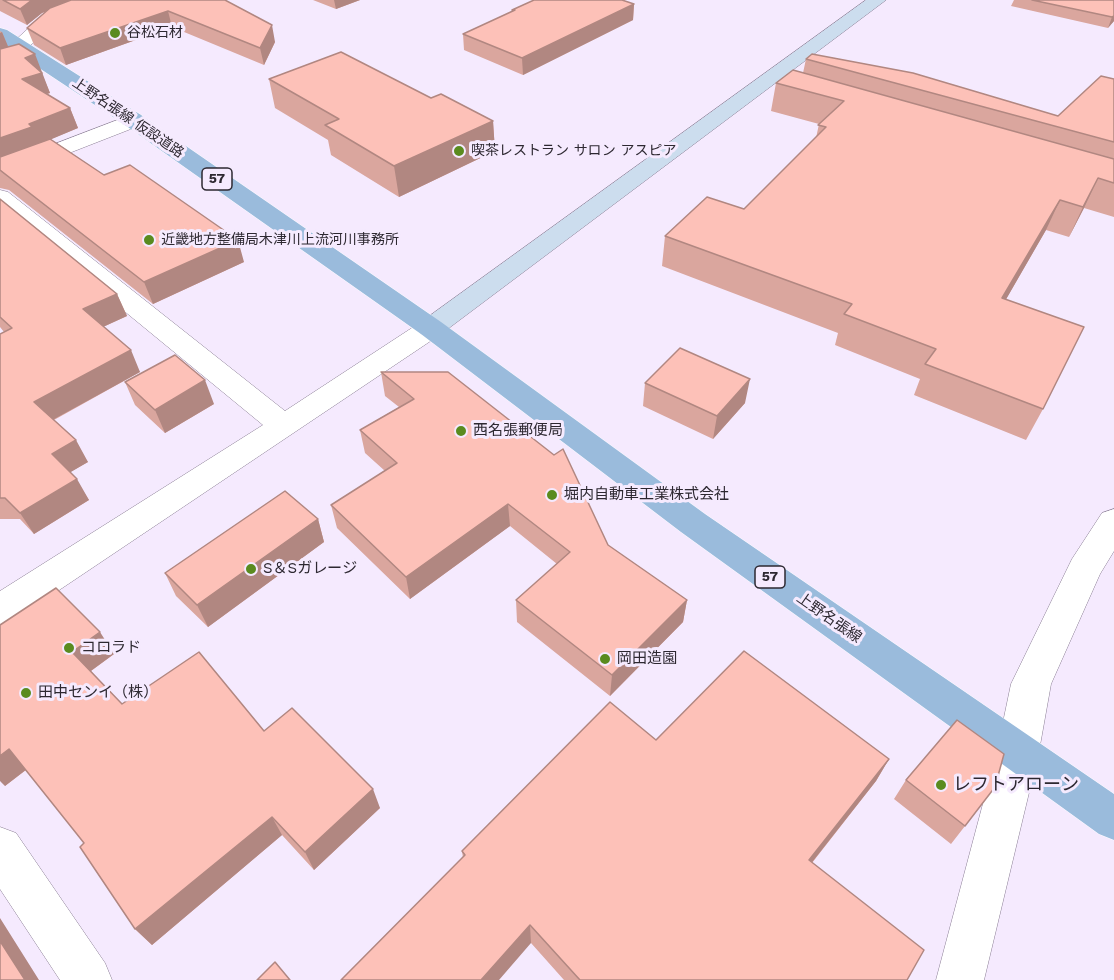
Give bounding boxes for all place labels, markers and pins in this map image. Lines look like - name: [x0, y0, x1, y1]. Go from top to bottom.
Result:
- place label: 谷松石材: [127, 25, 183, 41]
- marker: 谷松石材: [108, 26, 122, 40]
- place label: 喫茶レストラン サロン アスピア: [471, 143, 677, 159]
- marker: 喫茶レストラン サロン アスピア: [452, 144, 466, 158]
- place label: 近畿地方整備局木津川上流河川事務所: [161, 232, 399, 248]
- marker: 近畿地方整備局木津川上流河川事務所: [142, 233, 156, 247]
- place label: 西名張郵便局: [473, 422, 563, 440]
- marker: 西名張郵便局: [454, 424, 468, 438]
- place label: 堀内自動車工業株式会社: [564, 486, 729, 504]
- marker: 堀内自動車工業株式会社: [545, 488, 559, 502]
- place label: S＆Sガレージ: [263, 560, 357, 578]
- marker: S＆Sガレージ: [244, 562, 258, 576]
- place label: コロラド: [81, 639, 141, 657]
- marker: コロラド: [62, 641, 76, 655]
- place label: 岡田造園: [617, 650, 677, 668]
- marker: 岡田造園: [598, 652, 612, 666]
- place label: 田中センイ（株）: [38, 684, 158, 702]
- marker: 田中センイ（株）: [19, 686, 33, 700]
- place label: レフトアローン: [953, 774, 1079, 796]
- marker: レフトアローン: [934, 778, 948, 792]

